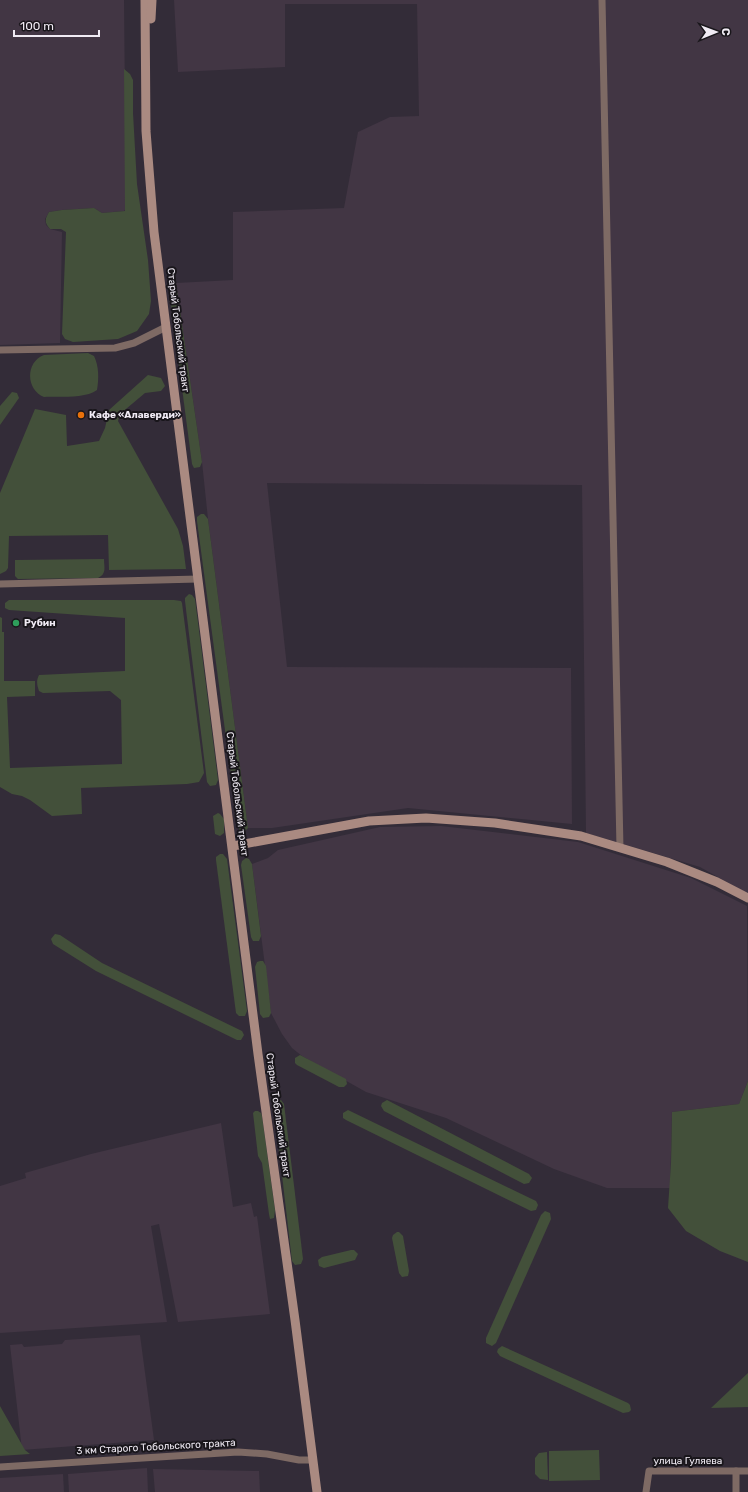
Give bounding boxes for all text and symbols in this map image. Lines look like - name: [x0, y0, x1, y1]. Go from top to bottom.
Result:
- scale bar: [14, 12, 99, 38]
- north arrow: [696, 12, 736, 52]
- text: 100 m: [20, 19, 54, 33]
- text: С: [719, 28, 732, 36]
- street label: Старый Тобольский тракт: [164, 267, 192, 393]
- place label: Кафе «Алаверди»: [89, 409, 181, 421]
- marker: Кафе «Алаверди»: [76, 410, 86, 420]
- place label: Рубин: [24, 617, 56, 629]
- marker: Рубин: [11, 618, 21, 628]
- street label: Старый Тобольский тракт: [223, 731, 251, 857]
- street label: Старый Тобольский тракт: [263, 1052, 293, 1178]
- street label: 3 км Старого Тобольского тракта: [76, 1437, 236, 1457]
- street label: улица Гуляева: [654, 1455, 722, 1467]

